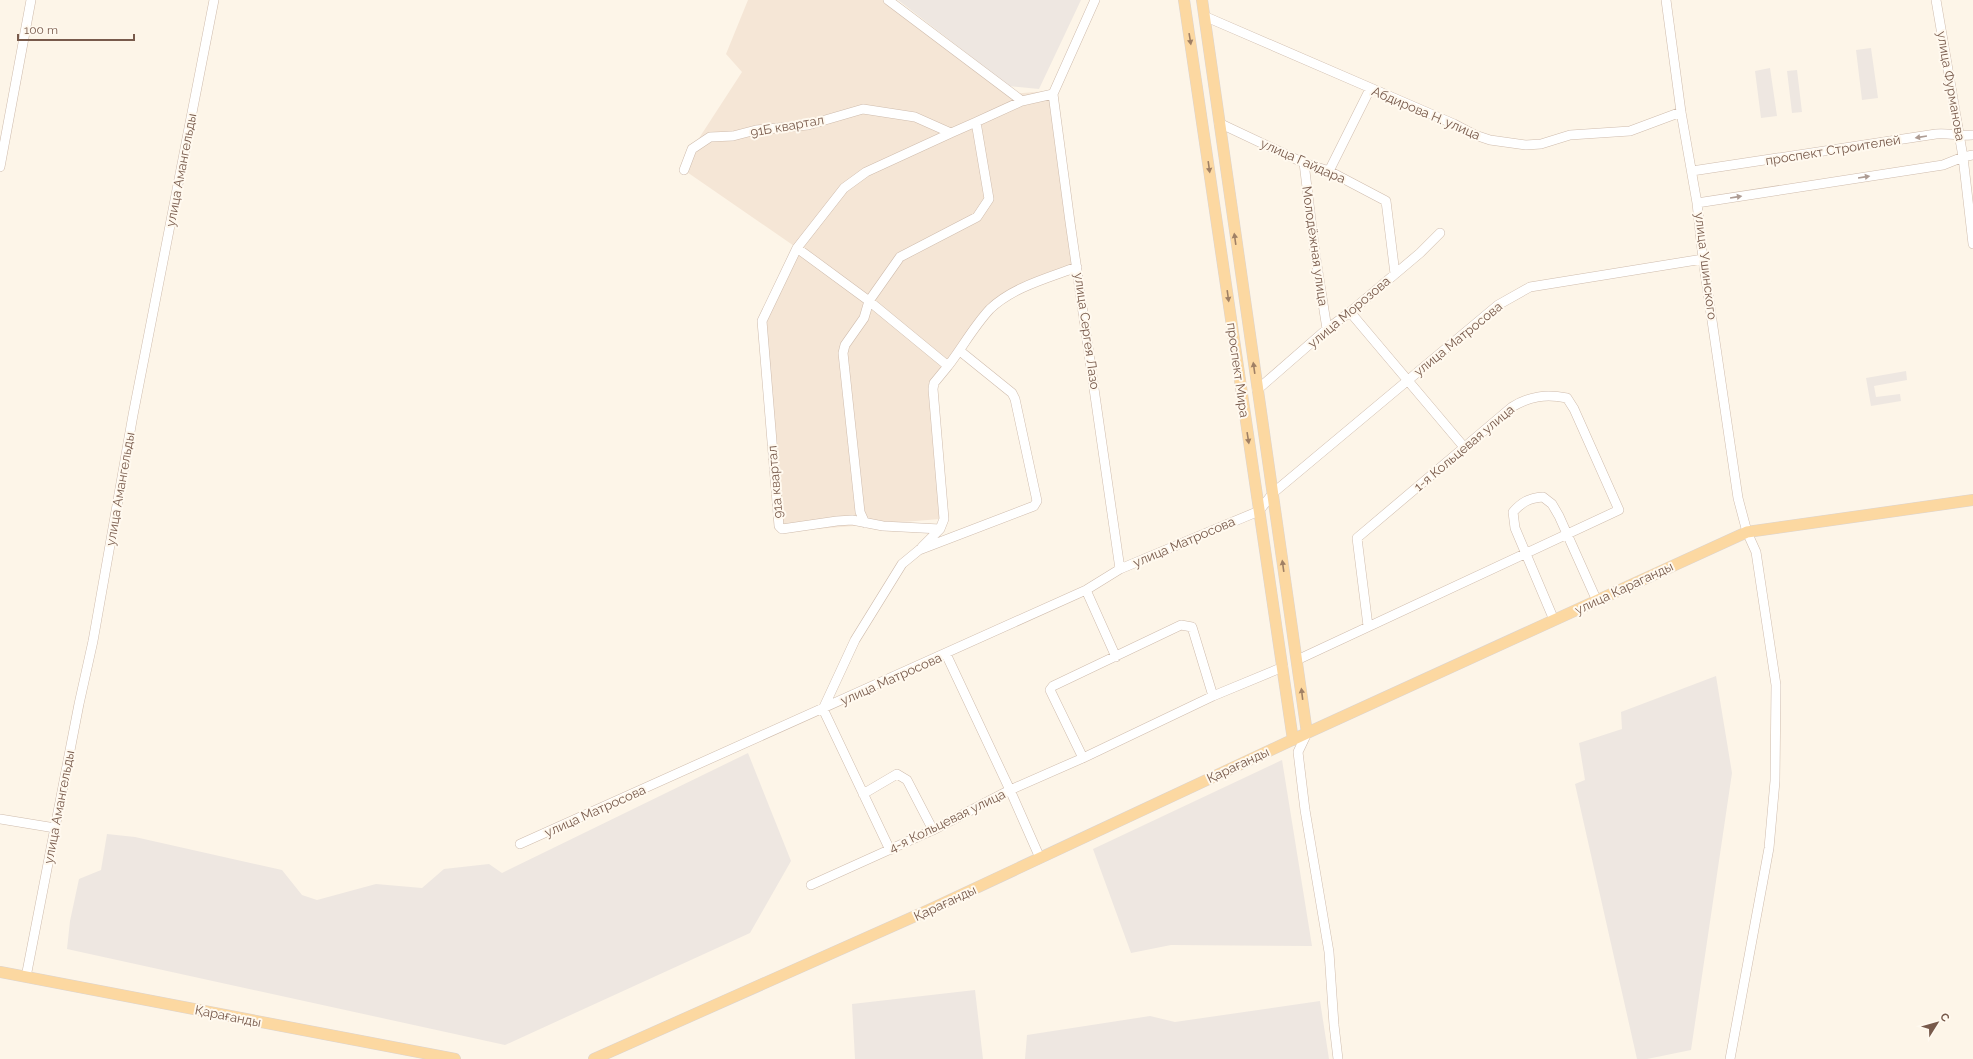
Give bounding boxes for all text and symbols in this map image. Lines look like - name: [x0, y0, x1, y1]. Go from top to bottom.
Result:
- scale bar: [18, 16, 134, 42]
- text: 100 m: [24, 23, 58, 37]
- street label: улица Фурманова: [1934, 30, 1968, 142]
- one-way arrow: [1187, 32, 1193, 45]
- street label: Абдирова Н. улица: [1369, 83, 1483, 143]
- street label: улица Амангельды: [163, 112, 199, 228]
- street label: 91Б квартал: [749, 112, 825, 140]
- street label: проспект Строителей: [1764, 132, 1902, 168]
- one-way arrow: [1915, 134, 1927, 140]
- street label: улица Гайдара: [1258, 136, 1348, 186]
- one-way arrow: [1206, 161, 1212, 173]
- one-way arrow: [1858, 174, 1870, 180]
- street label: Молодёжная улица: [1299, 185, 1331, 307]
- one-way arrow: [1730, 194, 1742, 200]
- street label: улица Ушинского: [1692, 211, 1720, 321]
- one-way arrow: [1232, 233, 1238, 245]
- street label: улица Сергея Лазо: [1071, 272, 1103, 391]
- street label: улица Морозова: [1305, 273, 1393, 351]
- one-way arrow: [1225, 290, 1231, 302]
- street label: улица Матросова: [1411, 299, 1505, 379]
- street label: проспект Мира: [1224, 322, 1252, 418]
- one-way arrow: [1251, 362, 1257, 374]
- street label: 1-я Кольцевая улица: [1411, 402, 1517, 494]
- street label: улица Амангельды: [103, 431, 137, 547]
- one-way arrow: [1245, 432, 1251, 444]
- street label: 91а квартал: [764, 445, 786, 519]
- street label: улица Матросова: [1131, 514, 1237, 570]
- street label: улица Караганды: [1572, 559, 1676, 617]
- one-way arrow: [1280, 560, 1286, 572]
- street label: улица Матросова: [838, 650, 944, 708]
- one-way arrow: [1299, 688, 1305, 701]
- street label: Қарағанды: [1204, 744, 1272, 786]
- street label: улица Амангельды: [41, 749, 77, 865]
- street label: улица Матросова: [542, 782, 648, 840]
- street label: 4-я Кольцевая улица: [886, 786, 1008, 856]
- street label: Қарағанды: [911, 882, 979, 924]
- street label: Қарағанды: [194, 1002, 262, 1030]
- north arrow: [1917, 1003, 1957, 1043]
- text: С: [1937, 1010, 1952, 1025]

